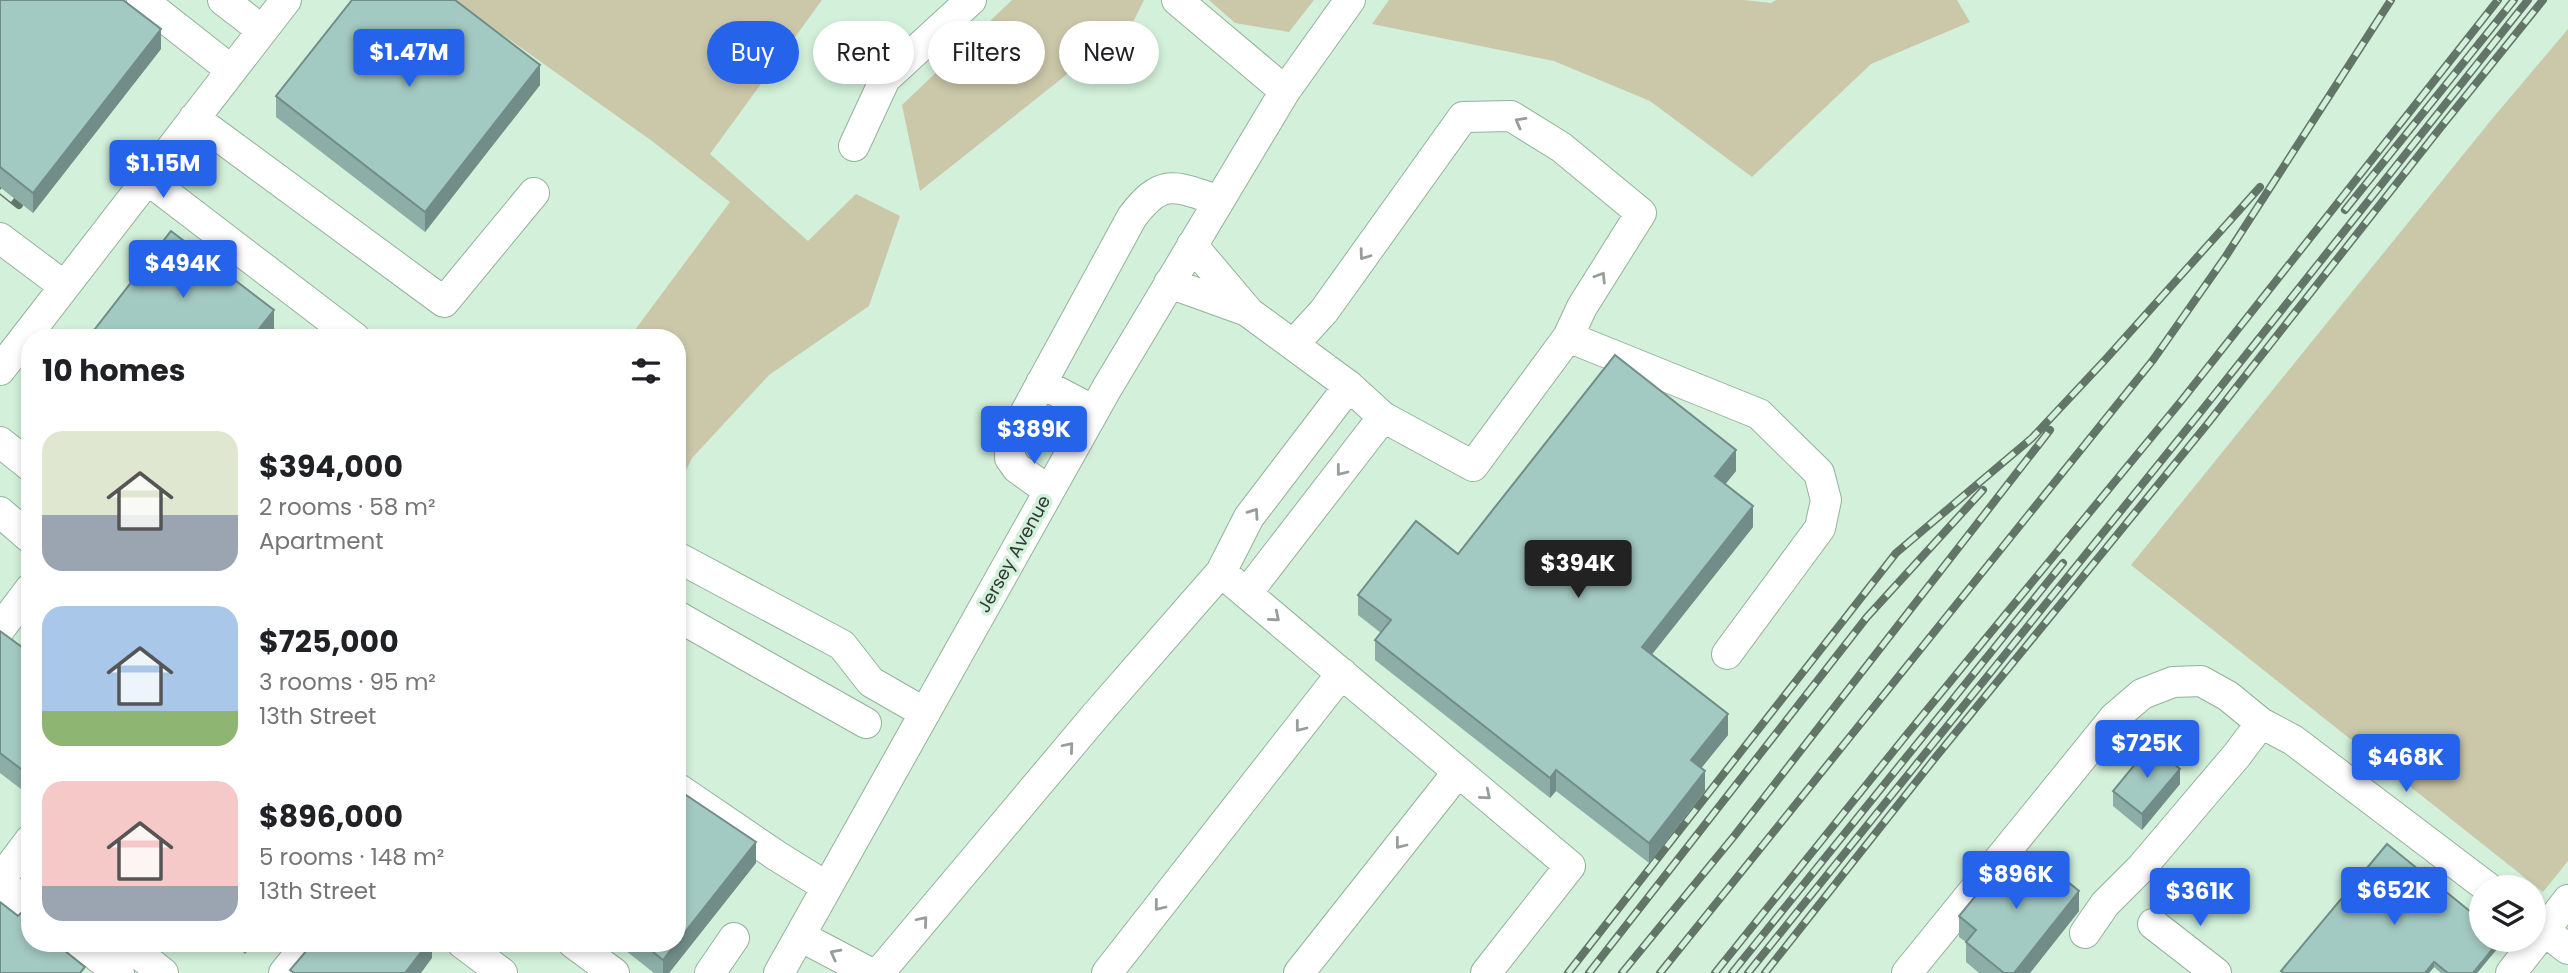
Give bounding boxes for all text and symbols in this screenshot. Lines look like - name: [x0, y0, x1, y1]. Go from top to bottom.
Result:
- chip: Buy: [707, 21, 799, 84]
- chip: Rent: [813, 21, 914, 84]
- chip: Filters: [928, 21, 1045, 84]
- chip: New: [1059, 21, 1159, 84]
- pin: $1.47M: [352, 29, 466, 89]
- text: $1.47M: [369, 36, 449, 68]
- one-way arrow: [1514, 117, 1527, 130]
- pin: $1.15M: [106, 140, 220, 200]
- text: $1.15M: [126, 147, 200, 179]
- pin: $494K: [134, 240, 232, 300]
- text: $494K: [145, 247, 221, 279]
- one-way arrow: [1360, 247, 1372, 260]
- one-way arrow: [1592, 272, 1605, 285]
- text: 10 homes: [42, 349, 186, 392]
- icon: filters: [627, 352, 665, 390]
- pin: $389K: [985, 406, 1083, 466]
- text: $389K: [997, 413, 1071, 445]
- text: $394,000: [259, 445, 403, 488]
- icon: home: [98, 459, 182, 543]
- one-way arrow: [1337, 463, 1350, 476]
- text: 2 rooms · 58 m²: [259, 491, 436, 523]
- street label: Jersey Avenue: [971, 491, 1056, 617]
- one-way arrow: [1246, 507, 1259, 520]
- text: Apartment: [259, 525, 384, 557]
- pin: $394K: [1529, 540, 1627, 600]
- text: $394K: [1541, 547, 1615, 579]
- one-way arrow: [1266, 609, 1279, 621]
- text: $725,000: [259, 620, 399, 663]
- icon: home: [98, 634, 182, 718]
- text: 3 rooms · 95 m²: [259, 666, 436, 698]
- text: 13th Street: [259, 700, 376, 732]
- one-way arrow: [1295, 719, 1308, 732]
- pin: $725K: [2098, 720, 2196, 780]
- text: $725K: [2111, 727, 2183, 759]
- pin: $468K: [2357, 734, 2455, 794]
- text: $468K: [2368, 741, 2444, 773]
- one-way arrow: [1061, 742, 1073, 755]
- one-way arrow: [1478, 787, 1491, 799]
- text: $896,000: [259, 795, 403, 838]
- icon: home: [98, 809, 182, 893]
- one-way arrow: [1396, 837, 1409, 849]
- text: 5 rooms · 148 m²: [259, 841, 444, 873]
- pin: $896K: [1967, 852, 2065, 911]
- text: $896K: [1979, 858, 2053, 890]
- pin: $652K: [2345, 867, 2443, 927]
- pin: $361K: [2151, 869, 2249, 928]
- text: $652K: [2357, 874, 2431, 906]
- text: 13th Street: [259, 875, 376, 907]
- text: $361K: [2166, 875, 2234, 907]
- map controls: [2469, 875, 2546, 952]
- button: layers: [2469, 875, 2546, 952]
- one-way arrow: [1155, 898, 1168, 911]
- one-way arrow: [915, 916, 927, 929]
- one-way arrow: [830, 949, 842, 963]

